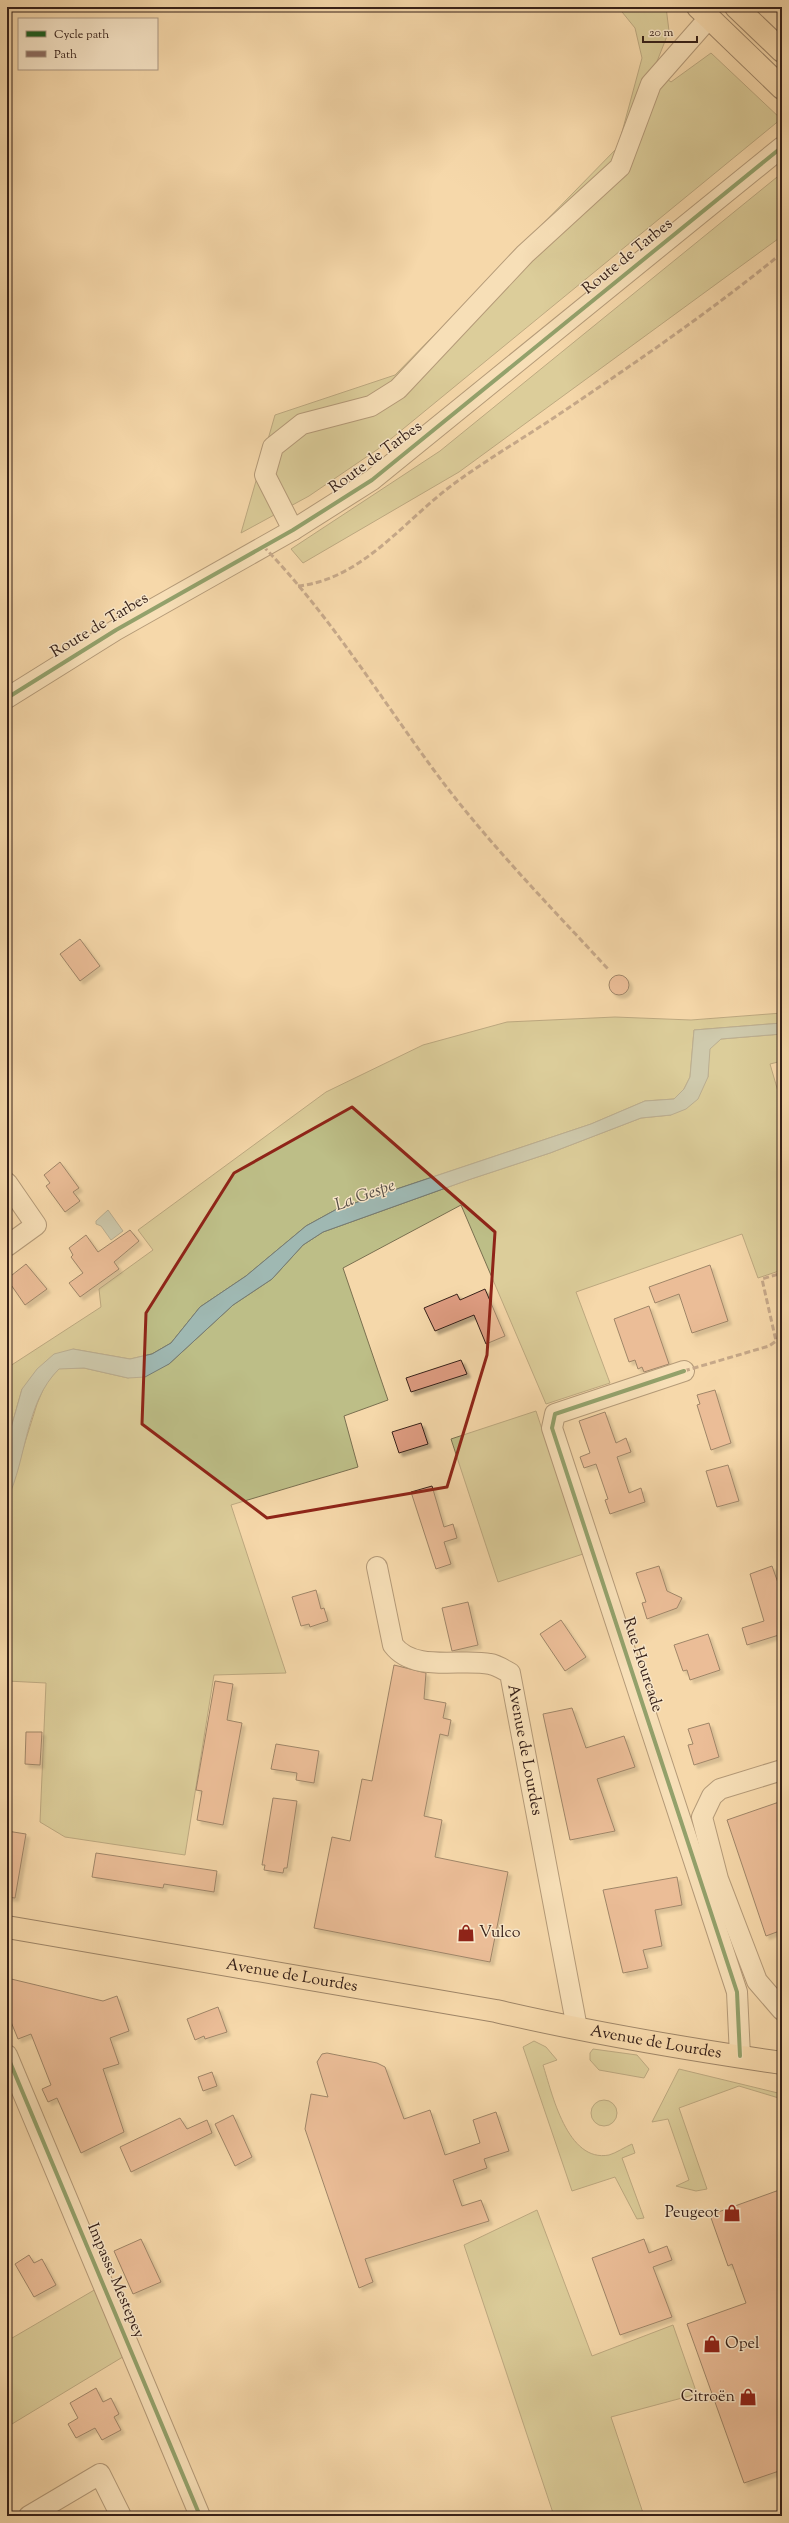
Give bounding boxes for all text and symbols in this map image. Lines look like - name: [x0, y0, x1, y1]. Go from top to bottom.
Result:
- legend: [18, 18, 158, 70]
- scale bar: [643, 18, 697, 44]
- text: 20 m: [649, 24, 674, 42]
- text: Cycle path: [54, 26, 109, 44]
- text: Path: [54, 46, 77, 64]
- street label: Route de Tarbes: [578, 213, 678, 301]
- street label: Route de Tarbes: [325, 416, 427, 500]
- street label: Route de Tarbes: [47, 588, 153, 664]
- water label: La Gespe: [331, 1174, 399, 1218]
- street label: Rue Hourcade: [616, 1615, 668, 1715]
- street label: Avenue de Lourdes: [501, 1682, 548, 1817]
- place label: Vulco: [479, 1922, 521, 1945]
- shop icon: Vulco: [456, 1923, 476, 1943]
- street label: Avenue de Lourdes: [224, 1953, 359, 1999]
- street label: Avenue de Lourdes: [588, 2020, 723, 2065]
- place label: Peugeot: [665, 2202, 720, 2225]
- shop icon: Peugeot: [722, 2203, 742, 2223]
- street label: Impasse Mestepey: [80, 2220, 150, 2342]
- place label: Opel: [725, 2333, 760, 2356]
- shop icon: Opel: [702, 2334, 722, 2354]
- place label: Citroën: [681, 2386, 736, 2409]
- shop icon: Citroën: [738, 2387, 758, 2407]

